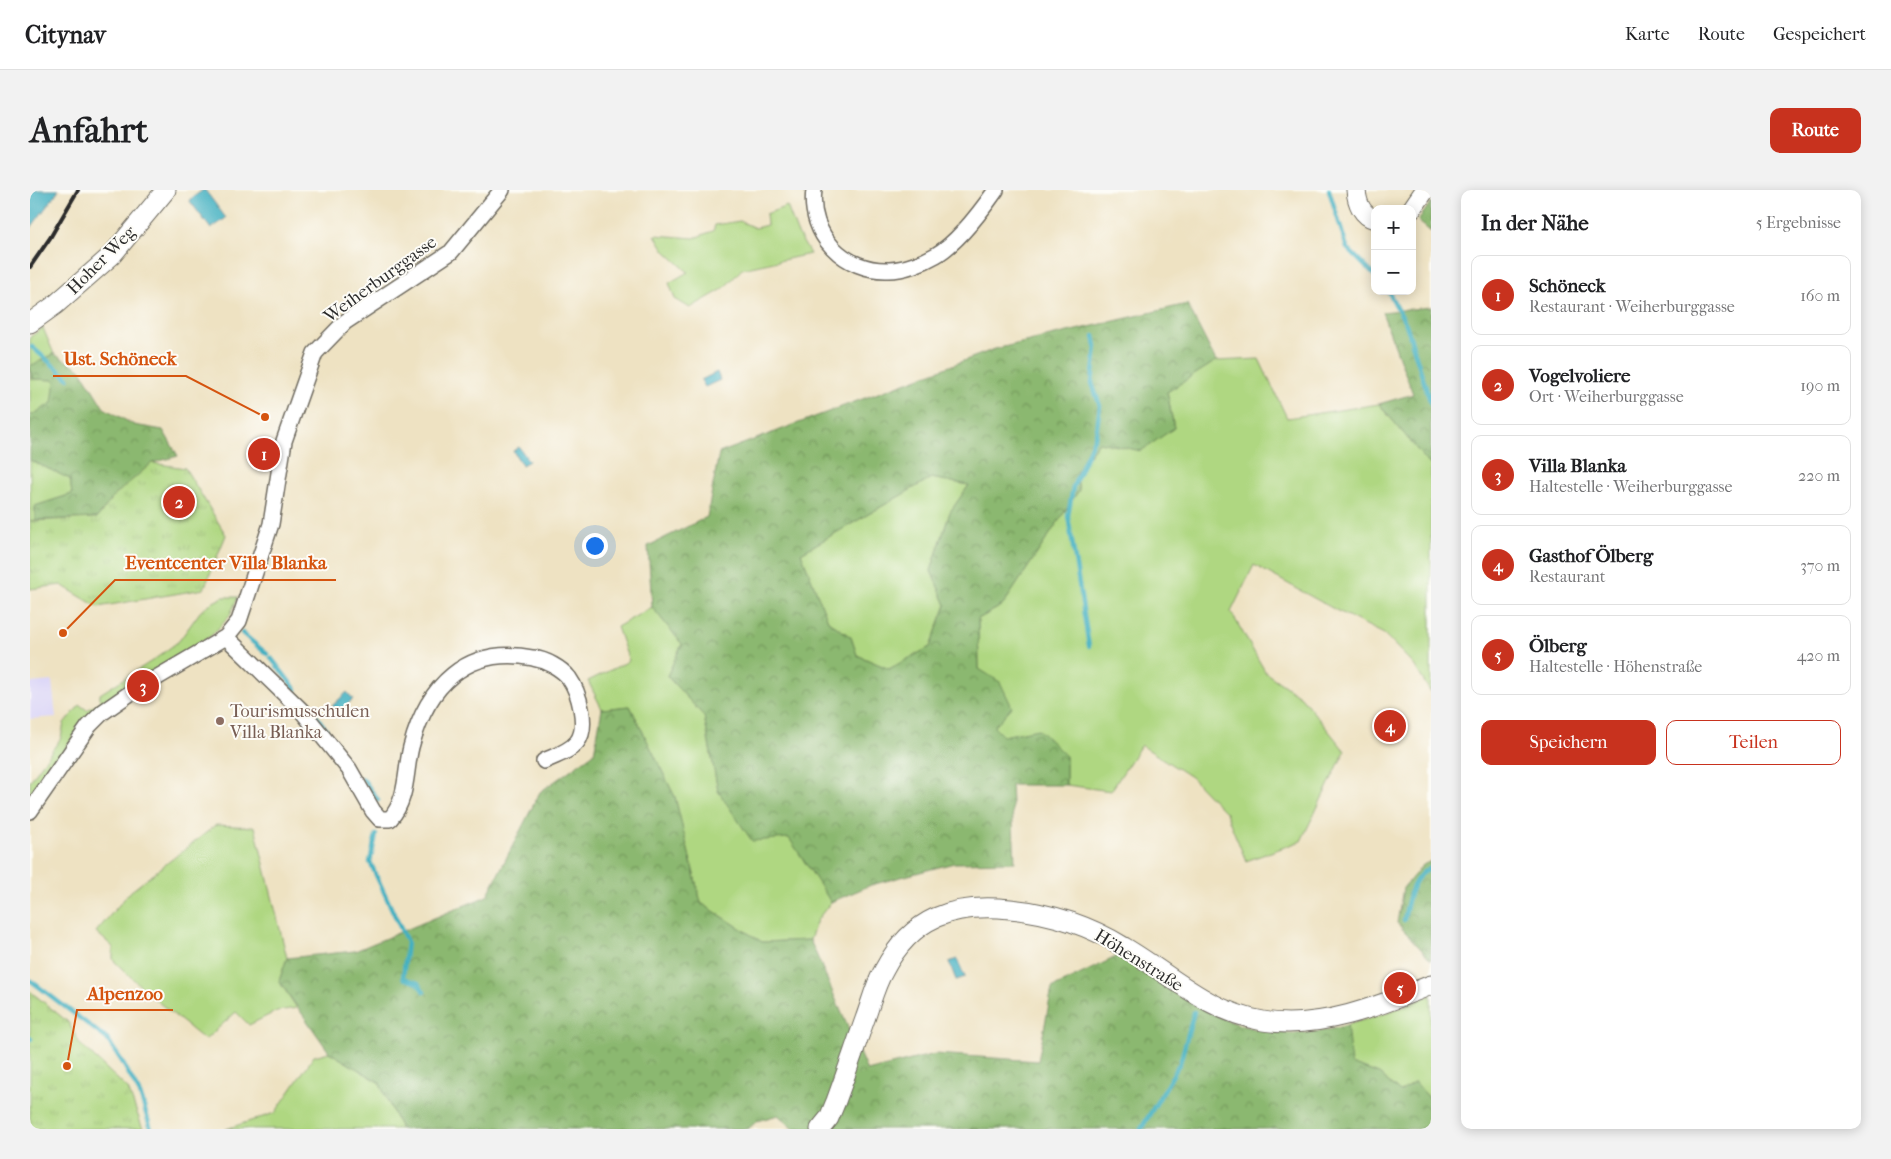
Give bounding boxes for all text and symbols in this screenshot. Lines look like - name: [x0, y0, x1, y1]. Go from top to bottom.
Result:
- text: Citynav: [25, 21, 106, 49]
- text: Karte: [1625, 24, 1670, 45]
- text: Route: [1698, 24, 1745, 45]
- text: Gespeichert: [1773, 24, 1866, 45]
- button: Route: [1770, 108, 1861, 153]
- text: Anfahrt: [30, 110, 148, 151]
- map controls: [1371, 205, 1416, 295]
- button: +: [1371, 205, 1416, 250]
- text: In der Nähe: [1481, 211, 1589, 235]
- text: 5 Ergebnisse: [1756, 213, 1841, 232]
- street label: Hoher Weg: [63, 221, 140, 299]
- street label: Weiherburggasse: [319, 231, 441, 328]
- button: −: [1371, 250, 1416, 295]
- text: Schöneck: [1529, 275, 1606, 297]
- text: 1: [1495, 286, 1501, 305]
- text: 160 m: [1800, 286, 1840, 305]
- text: Restaurant · Weiherburggasse: [1529, 297, 1735, 316]
- callout: Ust. Schöneck: [53, 342, 186, 376]
- text: Ust. Schöneck: [63, 348, 178, 370]
- text: Vogelvoliere: [1529, 365, 1630, 387]
- text: 2: [1494, 376, 1502, 395]
- text: 190 m: [1800, 376, 1840, 395]
- text: Ort · Weiherburggasse: [1529, 387, 1684, 406]
- pin: 1: [248, 435, 280, 473]
- text: Villa Blanka: [1529, 455, 1626, 477]
- text: 3: [1495, 466, 1501, 485]
- text: 220 m: [1798, 466, 1840, 485]
- text: Haltestelle · Weiherburggasse: [1529, 477, 1732, 496]
- pin: 2: [163, 483, 195, 521]
- your location: [582, 533, 608, 559]
- text: Gasthof Ölberg: [1529, 545, 1653, 567]
- callout: Eventcenter Villa Blanka: [115, 546, 336, 580]
- text: Eventcenter Villa Blanka: [125, 552, 328, 574]
- text: 4: [1493, 556, 1503, 575]
- text: 370 m: [1800, 556, 1840, 575]
- text: Restaurant: [1529, 567, 1605, 586]
- text: Ölberg: [1529, 635, 1587, 657]
- text: 5: [1495, 646, 1501, 665]
- text: 420 m: [1797, 646, 1840, 665]
- text: Haltestelle · Höhenstraße: [1529, 657, 1702, 676]
- pin: 3: [127, 667, 159, 705]
- place label: Tourismusschulen Villa Blanka: [229, 701, 370, 743]
- pin: 4: [1374, 707, 1406, 745]
- marker: Tourismusschulen Villa Blanka: [214, 715, 226, 727]
- button: Speichern: [1481, 720, 1656, 765]
- button: Teilen: [1666, 720, 1841, 765]
- street label: Höhenstraße: [1091, 925, 1187, 996]
- pin: 5: [1384, 969, 1416, 1007]
- callout: Alpenzoo: [77, 976, 173, 1010]
- text: Alpenzoo: [86, 983, 163, 1005]

